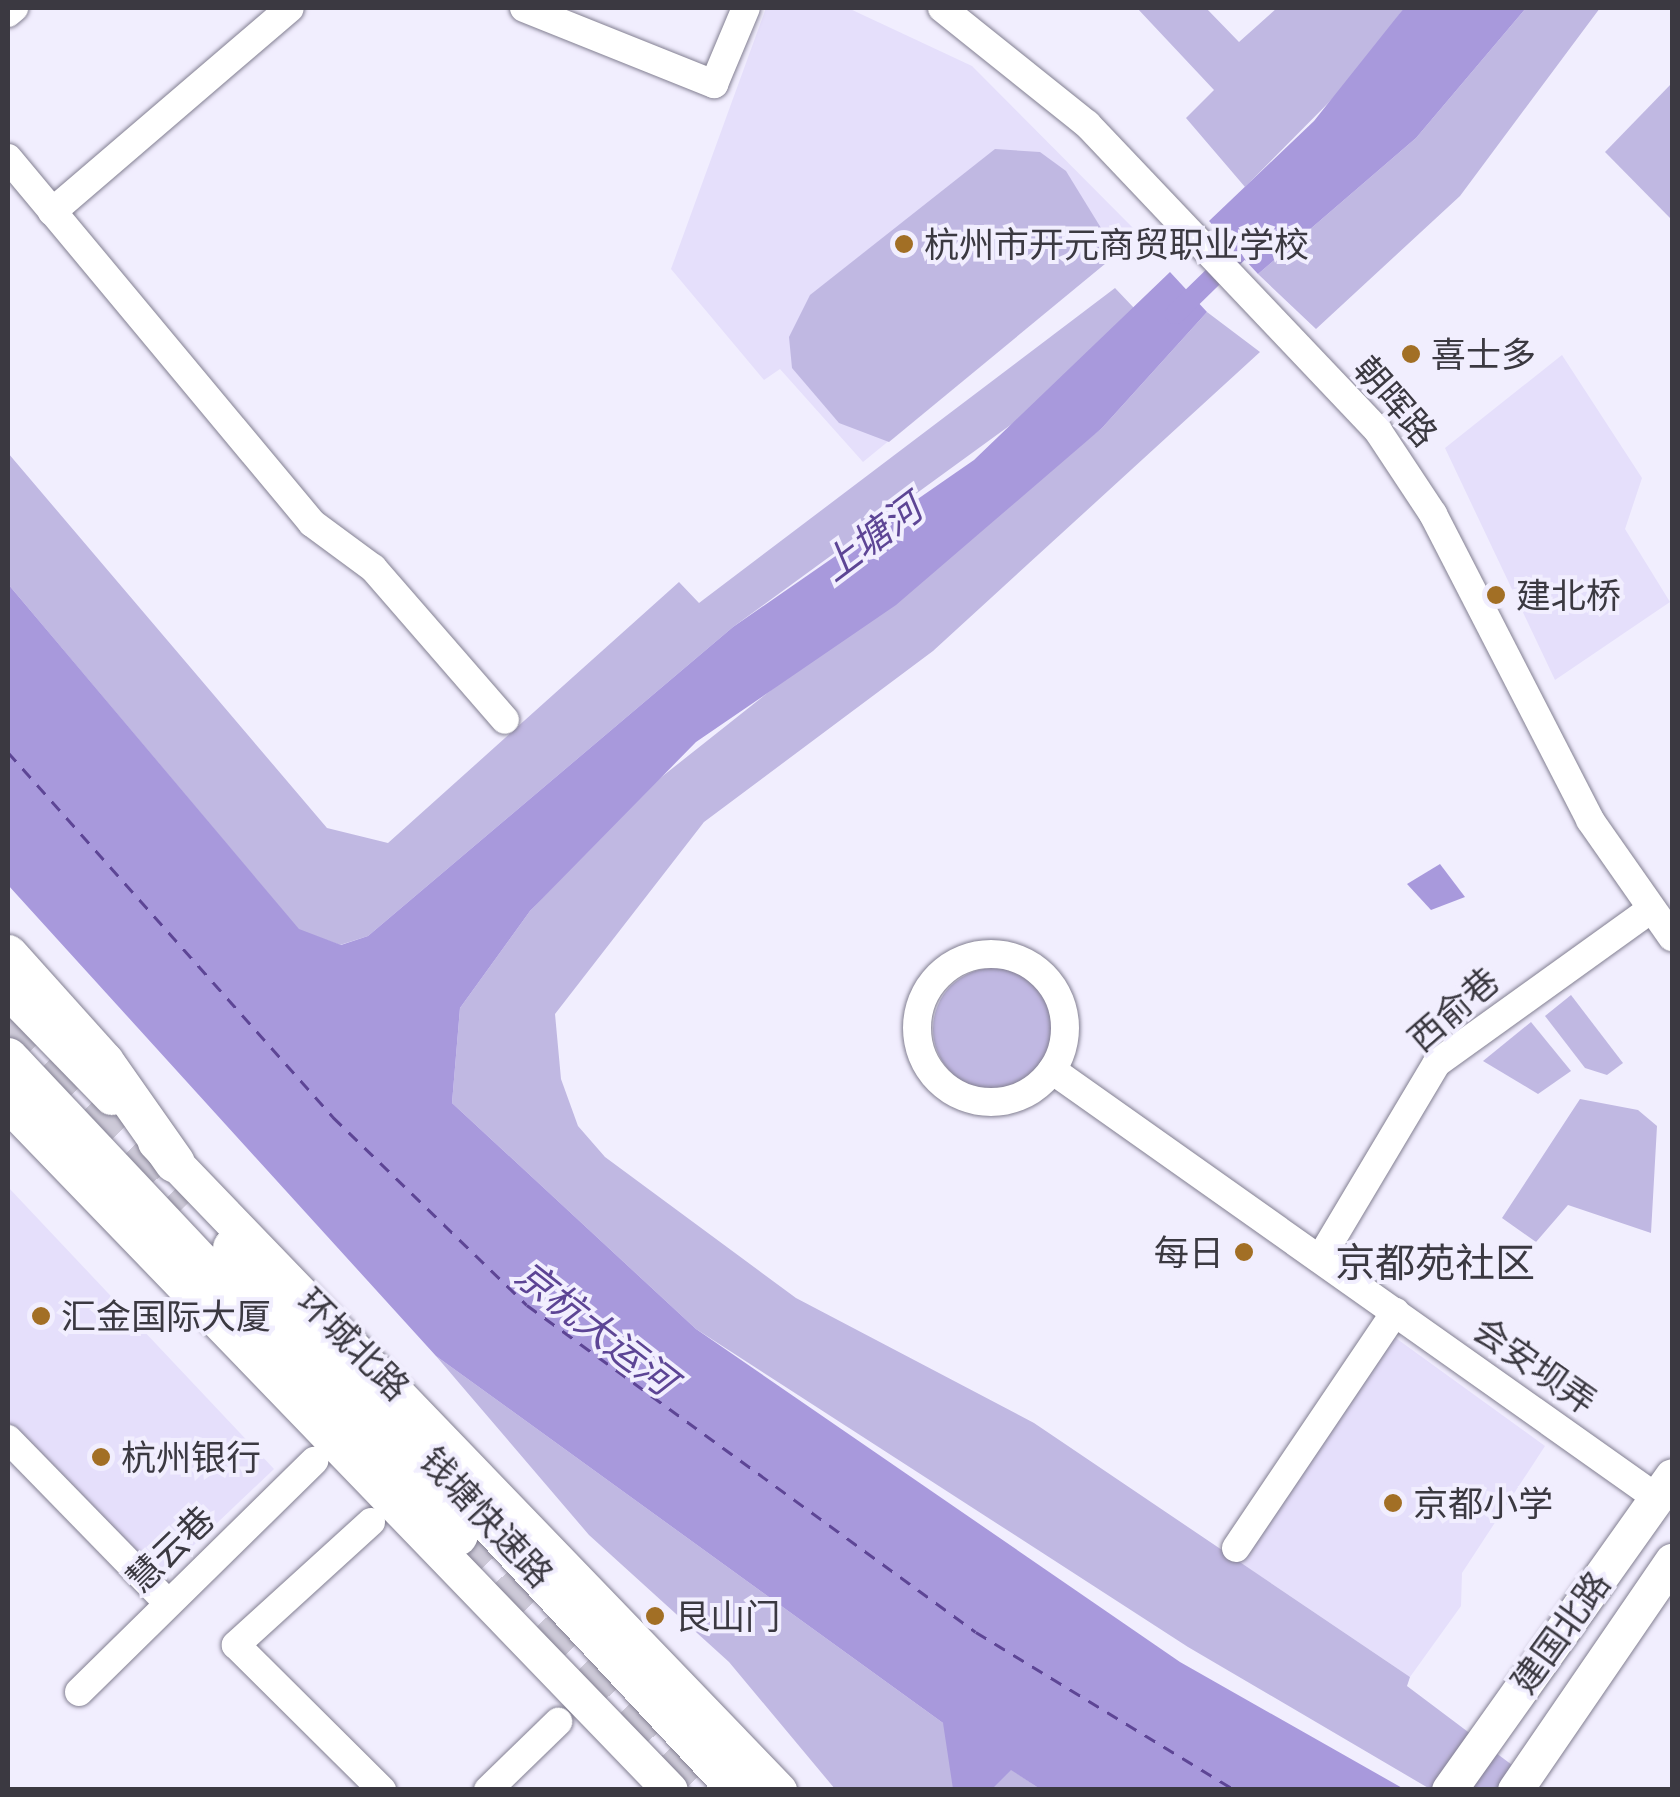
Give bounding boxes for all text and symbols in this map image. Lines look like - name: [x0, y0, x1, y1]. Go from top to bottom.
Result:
- place label: 杭州市开元商贸职业学校: [924, 223, 1309, 265]
- marker: 杭州市开元商贸职业学校: [893, 233, 915, 255]
- place label: 喜士多: [1431, 333, 1536, 375]
- marker: 喜士多: [1400, 343, 1422, 365]
- street label: 朝晖路: [1346, 348, 1446, 454]
- water label: 上塘河: [812, 484, 930, 590]
- place label: 建北桥: [1516, 574, 1621, 616]
- marker: 建北桥: [1485, 584, 1507, 606]
- street label: 西俞巷: [1400, 959, 1506, 1059]
- place label: 每日: [1154, 1231, 1224, 1273]
- district label: 京都苑社区: [1335, 1238, 1535, 1286]
- marker: 每日: [1233, 1241, 1255, 1263]
- water label: 京杭大运河: [507, 1251, 685, 1403]
- street label: 环城北路: [290, 1280, 418, 1408]
- place label: 汇金国际大厦: [61, 1295, 271, 1337]
- marker: 汇金国际大厦: [30, 1305, 52, 1327]
- street label: 会安坝弄: [1466, 1308, 1604, 1422]
- place label: 杭州银行: [121, 1436, 261, 1478]
- street label: 钱塘快速路: [412, 1439, 562, 1595]
- marker: 杭州银行: [90, 1446, 112, 1468]
- place label: 京都小学: [1413, 1482, 1553, 1524]
- marker: 京都小学: [1382, 1492, 1404, 1514]
- street label: 慧云巷: [118, 1497, 222, 1601]
- street label: 建国北路: [1502, 1563, 1618, 1701]
- place label: 艮山门: [675, 1595, 780, 1637]
- marker: 艮山门: [644, 1605, 666, 1627]

